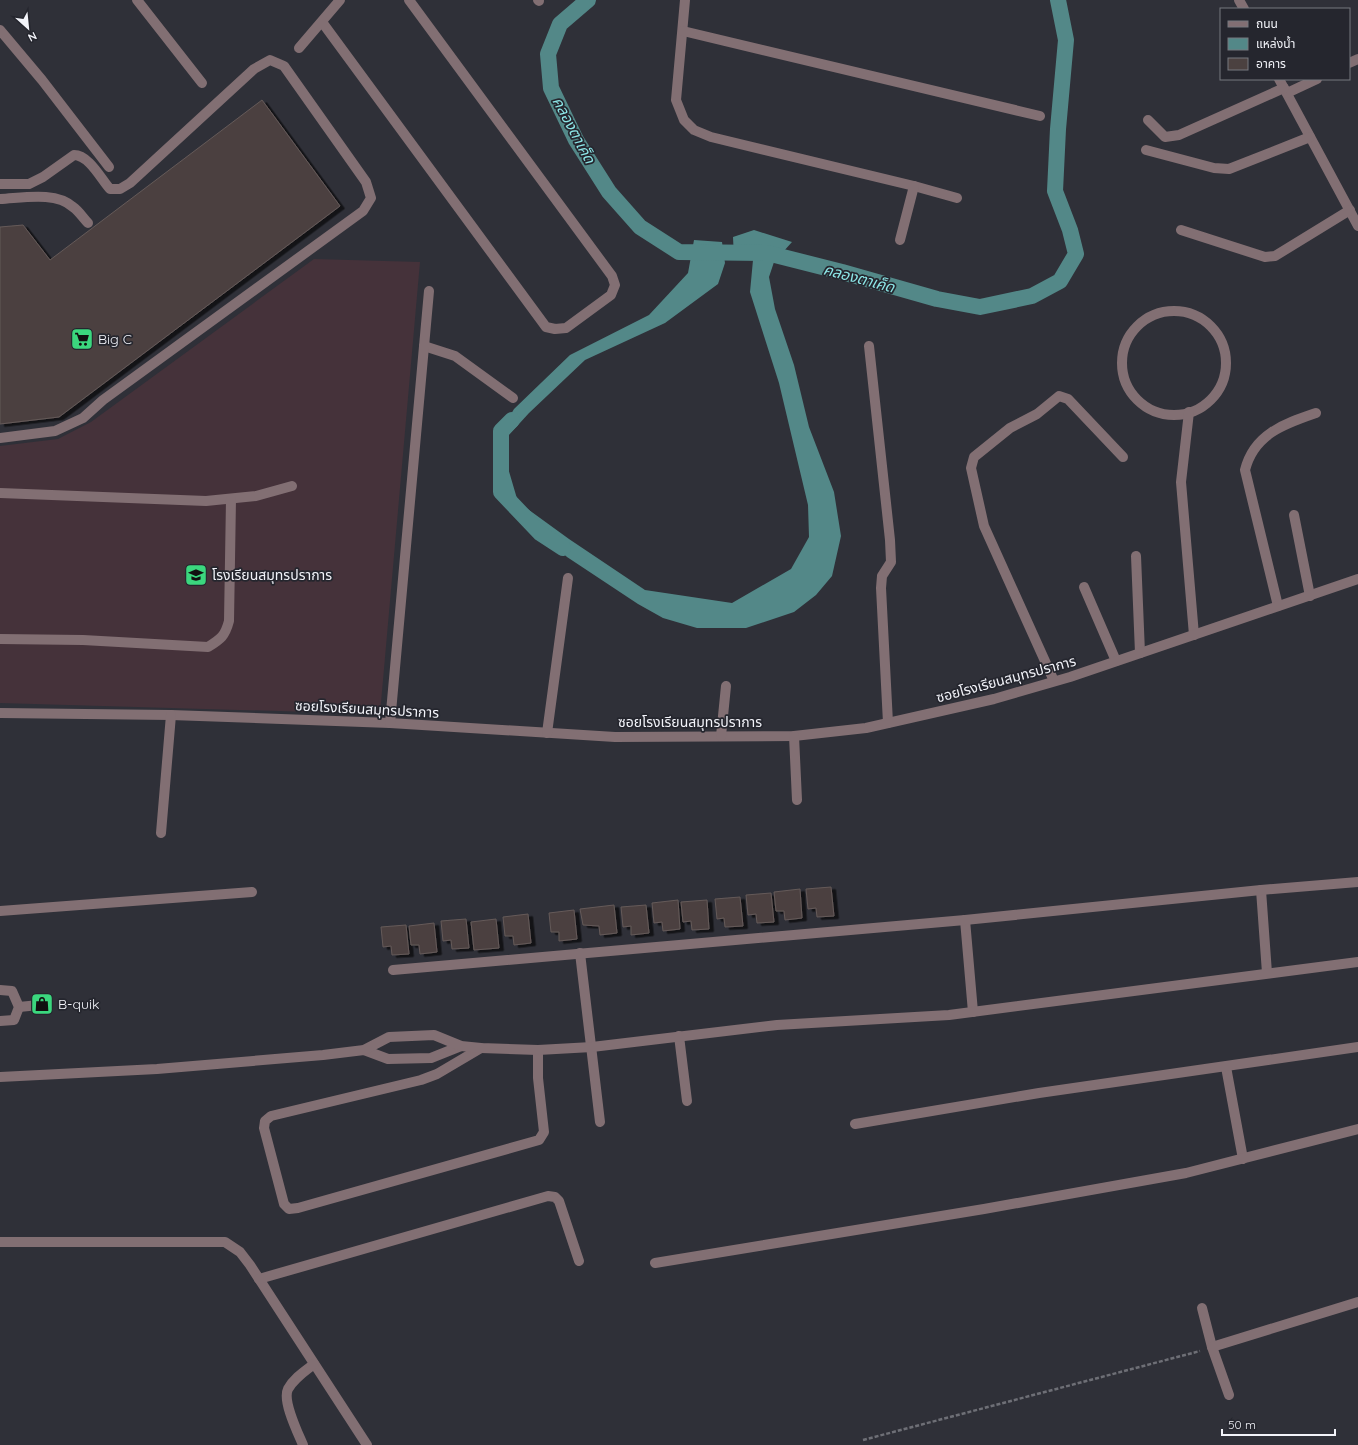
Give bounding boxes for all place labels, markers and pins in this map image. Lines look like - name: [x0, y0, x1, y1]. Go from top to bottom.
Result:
- supermarket icon: Big C: [69, 326, 95, 352]
- place label: Big C: [98, 330, 132, 348]
- school or university icon: โรงเรียนสมุทรปราการ: [183, 562, 209, 588]
- place label: โรงเรียนสมุทรปราการ: [212, 566, 332, 584]
- shop icon: B-quik: [29, 991, 55, 1017]
- place label: B-quik: [58, 995, 100, 1013]

